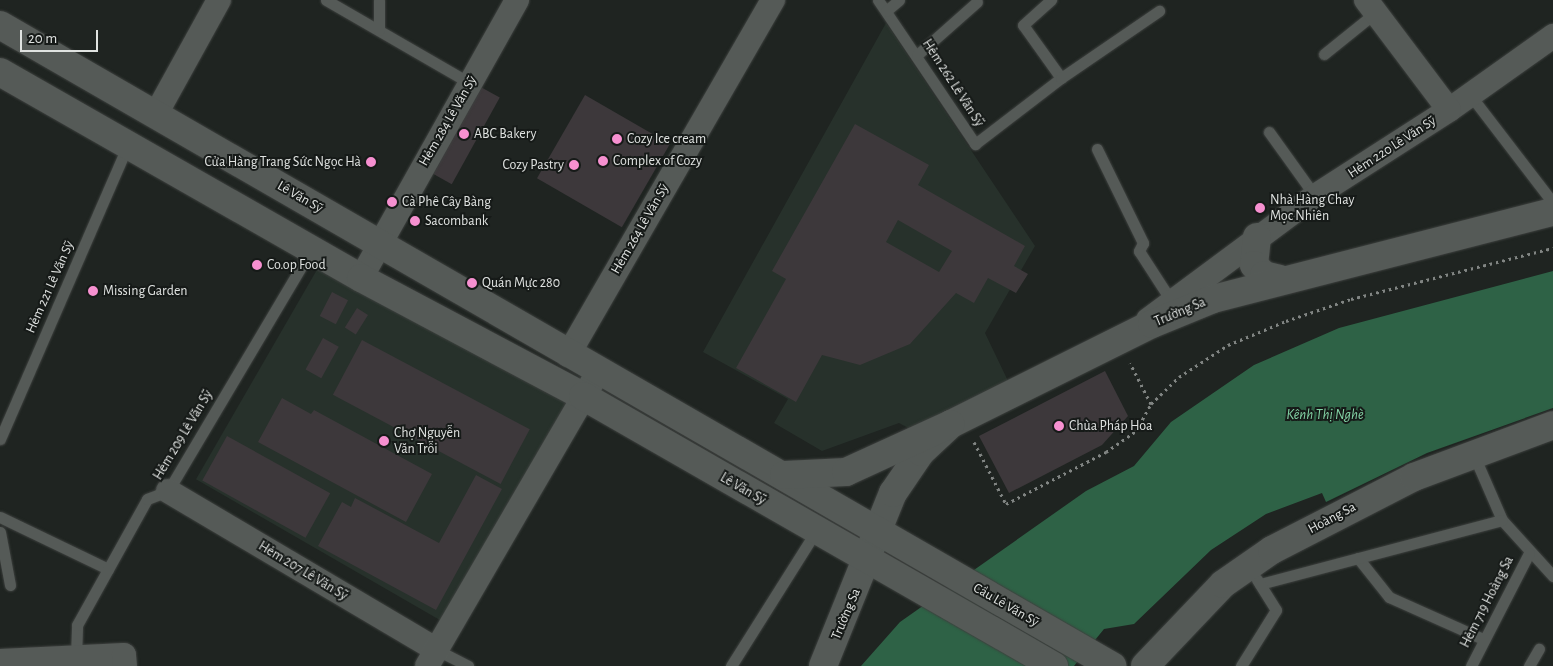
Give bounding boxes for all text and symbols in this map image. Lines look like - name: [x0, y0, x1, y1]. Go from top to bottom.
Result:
- scale bar: [22, 20, 100, 52]
- text: 20 m: [28, 31, 57, 46]
- street label: Hẻm 262 Lê Văn Sỹ: [918, 36, 988, 130]
- street label: Hẻm 284 Lê Văn Sỹ: [415, 73, 481, 169]
- street label: Hẻm 220 Lê Văn Sỹ: [1345, 112, 1439, 182]
- place label: ABC Bakery: [474, 126, 536, 142]
- marker: ABC Bakery: [458, 128, 470, 140]
- place label: Cozy Ice cream: [627, 131, 706, 147]
- marker: Cozy Ice cream: [611, 133, 623, 145]
- place label: Complex of Cozy: [613, 153, 702, 169]
- place label: Cửa Hàng Trang Sức Ngọc Hà: [204, 154, 361, 170]
- marker: Complex of Cozy: [597, 155, 609, 167]
- marker: Cửa Hàng Trang Sức Ngọc Hà: [365, 156, 377, 168]
- place label: Cozy Pastry: [503, 157, 564, 173]
- marker: Cozy Pastry: [568, 159, 580, 171]
- street label: Lê Văn Sỹ: [274, 177, 326, 217]
- street label: Hẻm 264 Lê Văn Sỹ: [607, 181, 673, 277]
- place label: Nhà Hàng Chay Mọc Nhiên: [1270, 192, 1354, 224]
- place label: Cà Phê Cây Bàng: [402, 194, 491, 210]
- marker: Cà Phê Cây Bàng: [386, 196, 398, 208]
- marker: Nhà Hàng Chay Mọc Nhiên: [1254, 202, 1266, 214]
- place label: Sacombank: [425, 213, 488, 229]
- marker: Sacombank: [409, 215, 421, 227]
- street label: Hẻm 221 Lê Văn Sỹ: [22, 238, 78, 336]
- place label: Co.op Food: [267, 257, 326, 273]
- marker: Co.op Food: [251, 259, 263, 271]
- place label: Quán Mực 280: [482, 275, 560, 291]
- marker: Quán Mực 280: [466, 277, 478, 289]
- place label: Missing Garden: [103, 283, 188, 299]
- marker: Missing Garden: [87, 285, 99, 297]
- street label: Trường Sa: [1152, 294, 1208, 330]
- street label: Hẻm 209 Lê Văn Sỹ: [150, 387, 216, 483]
- water label: Kênh Thị Nghè: [1286, 406, 1364, 424]
- place label: Chùa Pháp Hoa: [1069, 418, 1153, 434]
- marker: Chùa Pháp Hoa: [1053, 420, 1065, 432]
- place label: Chợ Nguyễn Văn Trỗi: [394, 425, 460, 458]
- marker: Chợ Nguyễn Văn Trỗi: [378, 435, 390, 447]
- street label: Lê Văn Sỹ: [717, 469, 769, 509]
- street label: Hoàng Sa: [1305, 498, 1359, 538]
- street label: Hẻm 207 Lê Văn Sỹ: [255, 538, 351, 604]
- street label: Hẻm 719 Hoàng Sa: [1457, 553, 1517, 651]
- street label: Cầu Lê Văn Sỹ: [970, 579, 1042, 631]
- street label: Trường Sa: [828, 586, 864, 642]

